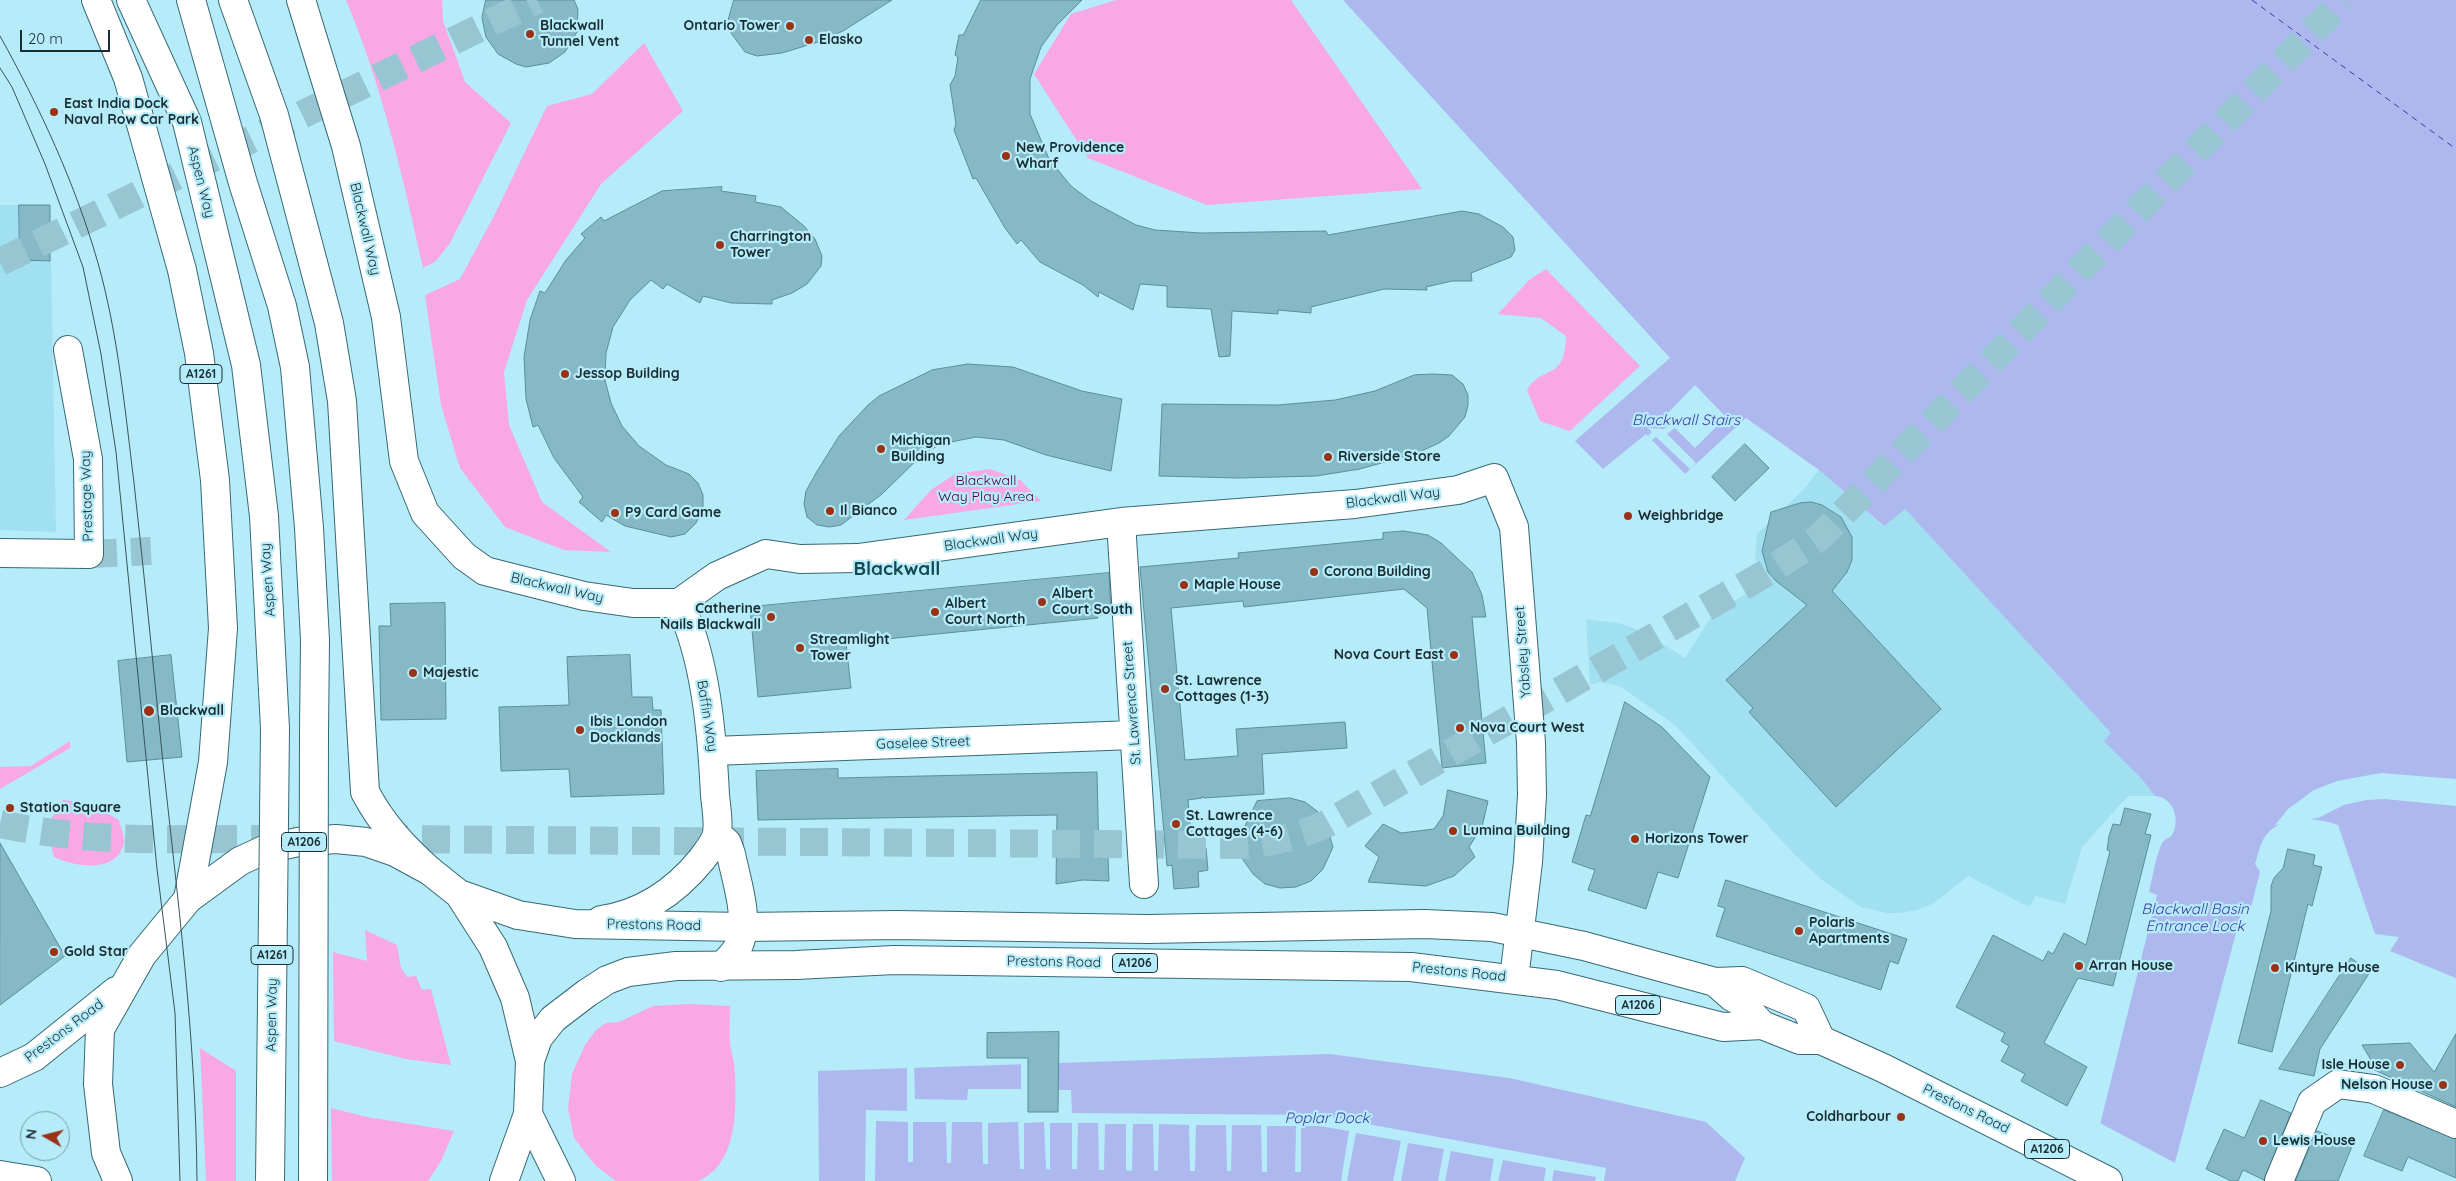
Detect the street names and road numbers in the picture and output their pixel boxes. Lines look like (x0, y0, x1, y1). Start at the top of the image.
street label: Aspen Way (184, 144, 218, 220)
street label: Blackwall Way (346, 181, 384, 277)
road number: A1261 (180, 364, 222, 384)
street label: Prestage Way (77, 450, 97, 542)
street label: Blackwall Way (1345, 484, 1441, 512)
street label: Blackwall Way (943, 525, 1039, 555)
street label: Aspen Way (257, 543, 279, 617)
street label: Blackwall Way (509, 569, 605, 607)
street label: Yabsley Street (1511, 606, 1535, 698)
street label: St. Lawrence Street (1119, 641, 1145, 765)
street label: Baffin Way (693, 679, 721, 753)
street label: Gaselee Street (876, 733, 970, 753)
road number: A1206 (282, 832, 326, 852)
street label: Prestons Road (607, 916, 701, 934)
road number: A1261 (251, 946, 293, 964)
street label: Prestons Road (1007, 953, 1101, 971)
road number: A1206 (1112, 954, 1158, 972)
street label: Prestons Road (1411, 959, 1507, 985)
street label: Aspen Way (263, 978, 281, 1052)
street label: Prestons Road (21, 996, 107, 1066)
road number: A1206 (1616, 996, 1660, 1014)
street label: Prestons Road (1920, 1081, 2012, 1137)
road number: A1206 (2024, 1140, 2070, 1158)

